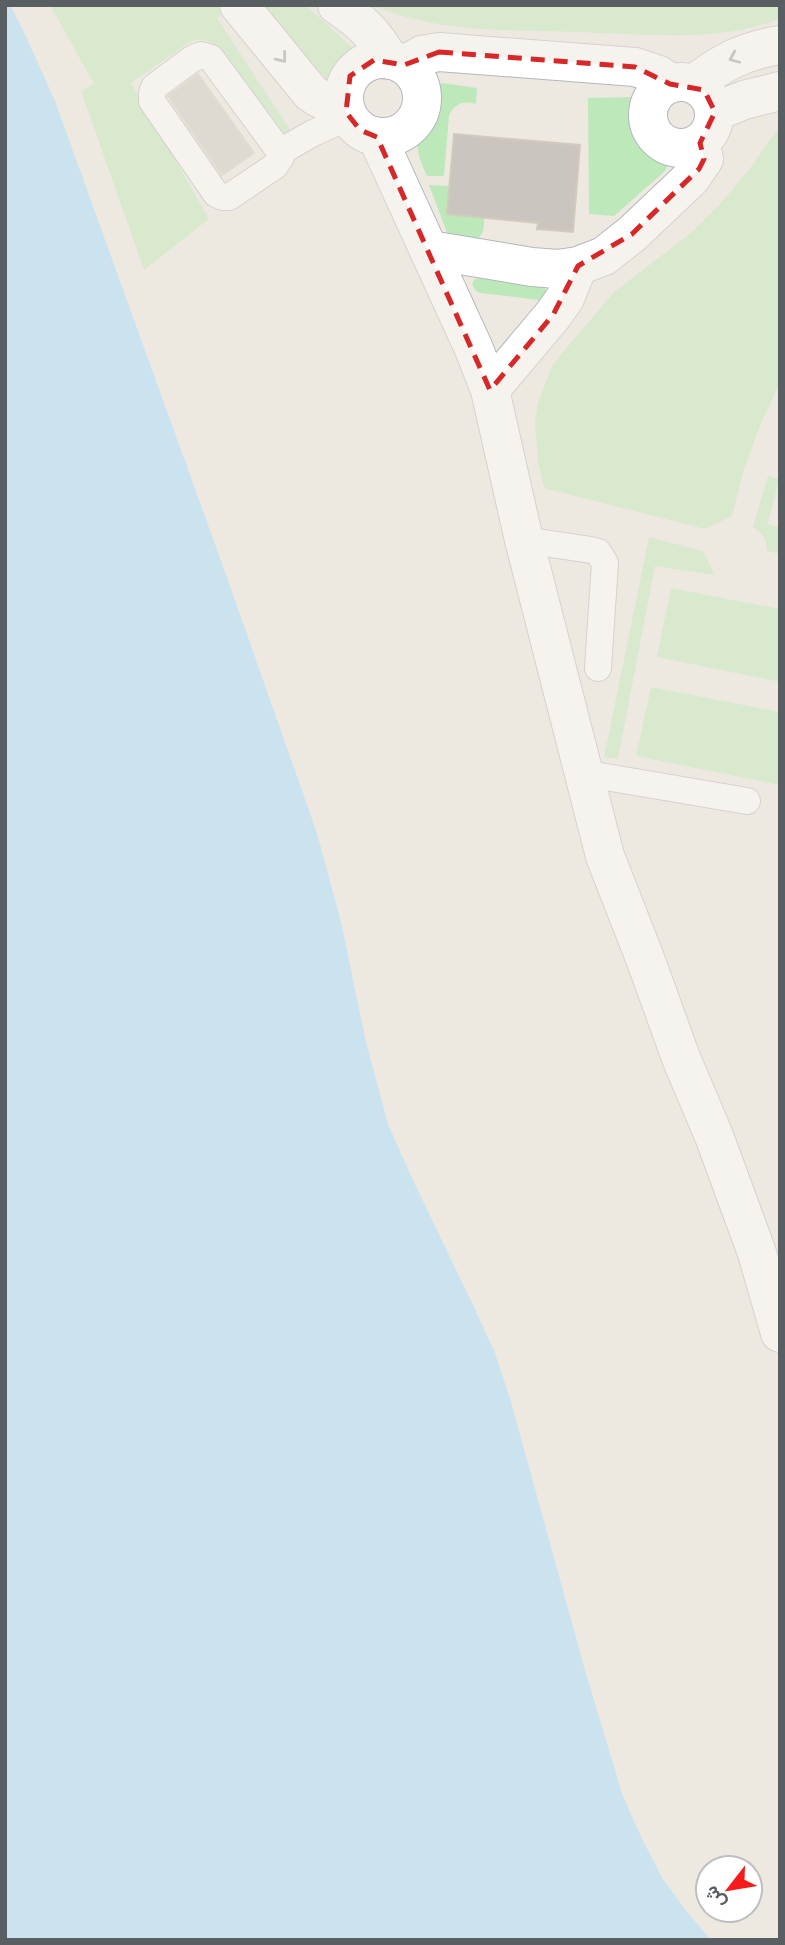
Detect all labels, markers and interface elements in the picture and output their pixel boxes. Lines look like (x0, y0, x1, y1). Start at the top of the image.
one-way arrow (729, 50, 741, 64)
one-way arrow (274, 51, 287, 63)
north arrow (694, 1854, 764, 1924)
text: ش (698, 1882, 731, 1914)

